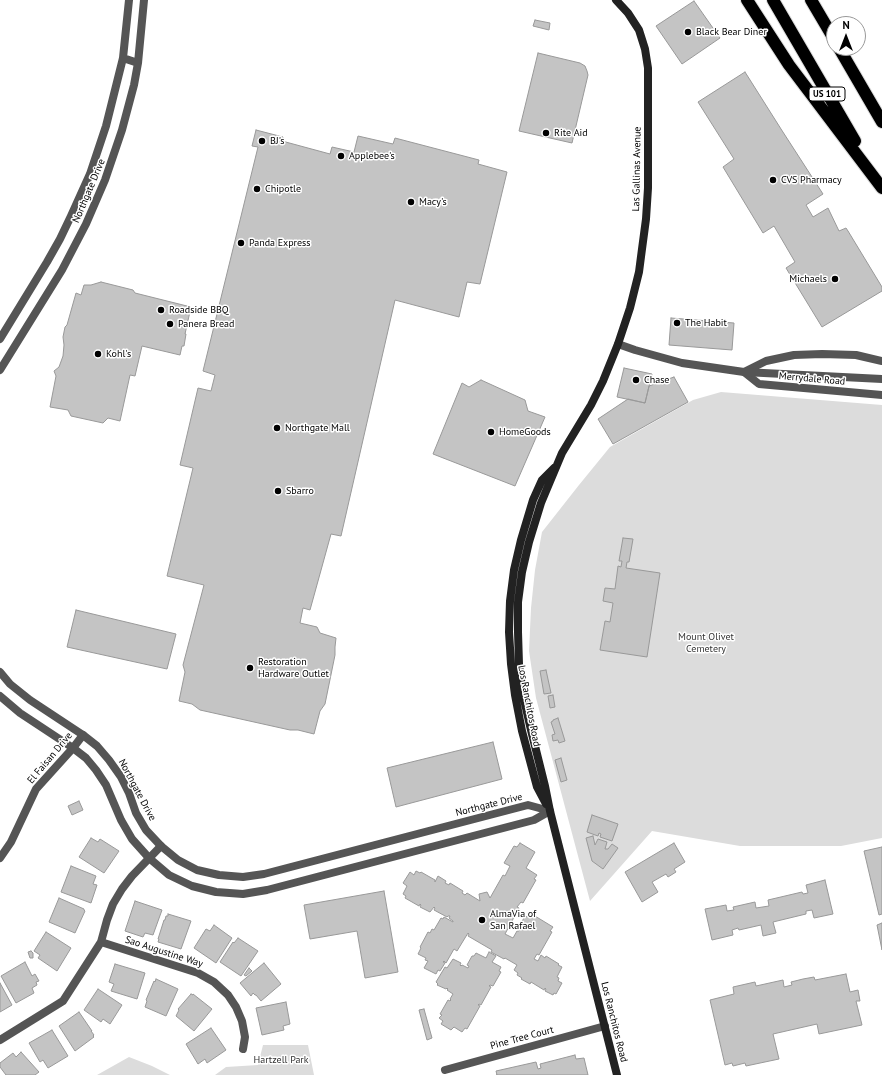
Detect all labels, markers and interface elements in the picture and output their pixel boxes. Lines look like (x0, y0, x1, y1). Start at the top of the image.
north arrow (826, 16, 866, 56)
text: N (842, 18, 850, 32)
place label: Black Bear Diner (696, 26, 767, 38)
marker: Black Bear Diner (683, 27, 693, 37)
road number: US 101 (809, 87, 845, 101)
street label: Las Gallinas Avenue (630, 126, 644, 212)
place label: Rite Aid (554, 127, 588, 139)
marker: Rite Aid (541, 128, 551, 138)
place label: BJ's (270, 135, 285, 147)
marker: BJ's (257, 136, 267, 146)
place label: Applebee's (349, 150, 395, 162)
marker: Applebee's (336, 151, 346, 161)
street label: Northgate Drive (70, 157, 108, 225)
place label: CVS Pharmacy (781, 174, 842, 186)
marker: CVS Pharmacy (768, 175, 778, 185)
place label: Chipotle (265, 183, 301, 195)
marker: Chipotle (252, 184, 262, 194)
place label: Macy's (419, 196, 447, 208)
marker: Macy's (406, 197, 416, 207)
place label: Panda Express (249, 237, 310, 249)
marker: Panda Express (236, 238, 246, 248)
place label: Michaels (789, 273, 827, 285)
marker: Michaels (830, 274, 840, 284)
place label: Roadside BBQ (169, 304, 229, 316)
marker: Roadside BBQ (156, 305, 166, 315)
place label: The Habit (685, 317, 727, 329)
place label: Panera Bread (178, 318, 234, 330)
marker: The Habit (672, 318, 682, 328)
marker: Panera Bread (165, 319, 175, 329)
place label: Kohl's (106, 348, 131, 360)
marker: Kohl's (93, 349, 103, 359)
street label: Merrydale Road (778, 370, 846, 388)
place label: Chase (644, 374, 669, 386)
marker: Chase (631, 375, 641, 385)
place label: Northgate Mall (285, 422, 350, 434)
marker: Northgate Mall (272, 423, 282, 433)
place label: HomeGoods (499, 426, 551, 438)
marker: HomeGoods (486, 427, 496, 437)
place label: Sbarro (286, 485, 314, 497)
marker: Sbarro (273, 486, 283, 496)
park label: Mount Olivet Cemetery (678, 631, 734, 654)
place label: Restoration Hardware Outlet (258, 656, 329, 680)
marker: Restoration Hardware Outlet (245, 663, 255, 673)
street label: Los Ranchitos Road (515, 664, 543, 748)
street label: El Faisan Drive (25, 730, 75, 786)
street label: Northgate Drive (116, 757, 158, 823)
street label: Northgate Drive (454, 791, 524, 819)
place label: AlmaVia of San Rafael (490, 908, 536, 932)
marker: AlmaVia of San Rafael (477, 915, 487, 925)
street label: Sao Augustine Way (123, 934, 205, 970)
street label: Los Ranchitos Road (598, 981, 630, 1063)
street label: Pine Tree Court (489, 1024, 555, 1052)
park label: Hartzell Park (253, 1054, 309, 1066)

